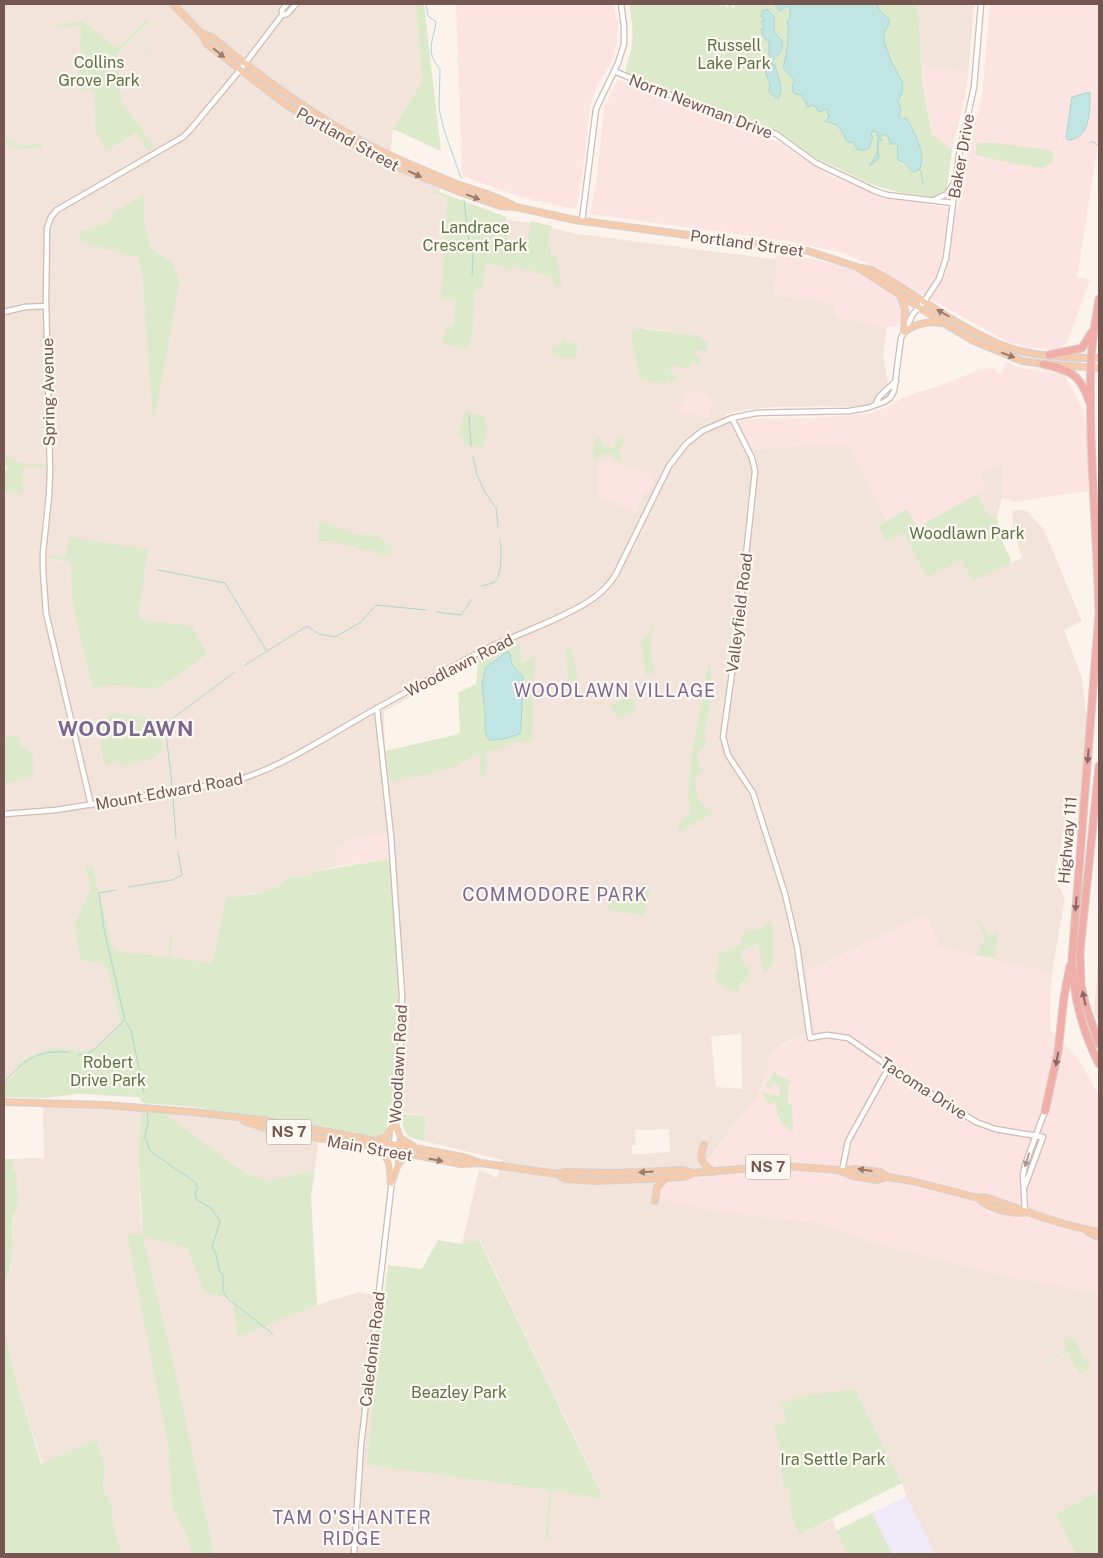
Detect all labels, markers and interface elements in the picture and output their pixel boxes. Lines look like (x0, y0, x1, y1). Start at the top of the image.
park label: Russell Lake Park (697, 36, 771, 73)
one-way arrow (212, 47, 225, 58)
park label: Collins Grove Park (58, 53, 140, 90)
street label: Norm Newman Drive (626, 70, 775, 143)
street label: Portland Street (293, 103, 402, 175)
street label: Baker Drive (945, 112, 978, 200)
one-way arrow (408, 170, 422, 178)
one-way arrow (466, 193, 481, 201)
park label: Landrace Crescent Park (422, 218, 528, 255)
street label: Portland Street (689, 226, 805, 261)
one-way arrow (936, 309, 949, 318)
street label: Spring Avenue (38, 338, 59, 446)
one-way arrow (1000, 352, 1015, 359)
park label: Woodlawn Park (909, 524, 1025, 543)
street label: Valleyfield Road (723, 552, 756, 674)
street label: Woodlawn Road (402, 630, 517, 701)
district label: WOODLAWN VILLAGE (514, 680, 716, 701)
district label: WOODLAWN (58, 716, 194, 741)
one-way arrow (1084, 749, 1092, 765)
street label: Mount Edward Road (94, 769, 244, 814)
street label: Highway 111 (1054, 795, 1081, 885)
district label: COMMODORE PARK (462, 884, 648, 905)
one-way arrow (1071, 896, 1079, 912)
one-way arrow (1080, 990, 1088, 1005)
street label: Woodlawn Road (386, 1004, 411, 1124)
one-way arrow (1053, 1051, 1061, 1067)
park label: Robert Drive Park (70, 1053, 146, 1090)
street label: Tacoma Drive (877, 1053, 971, 1124)
road number: NS 7 (266, 1120, 312, 1144)
street label: Main Street (325, 1132, 414, 1165)
one-way arrow (1023, 1153, 1031, 1168)
road number: NS 7 (746, 1154, 790, 1180)
one-way arrow (429, 1156, 445, 1164)
one-way arrow (857, 1166, 873, 1174)
one-way arrow (638, 1168, 654, 1176)
street label: Caledonia Road (356, 1290, 389, 1408)
park label: Beazley Park (411, 1383, 507, 1402)
park label: Ira Settle Park (780, 1450, 886, 1469)
district label: TAM O'SHANTER RIDGE (272, 1507, 432, 1549)

